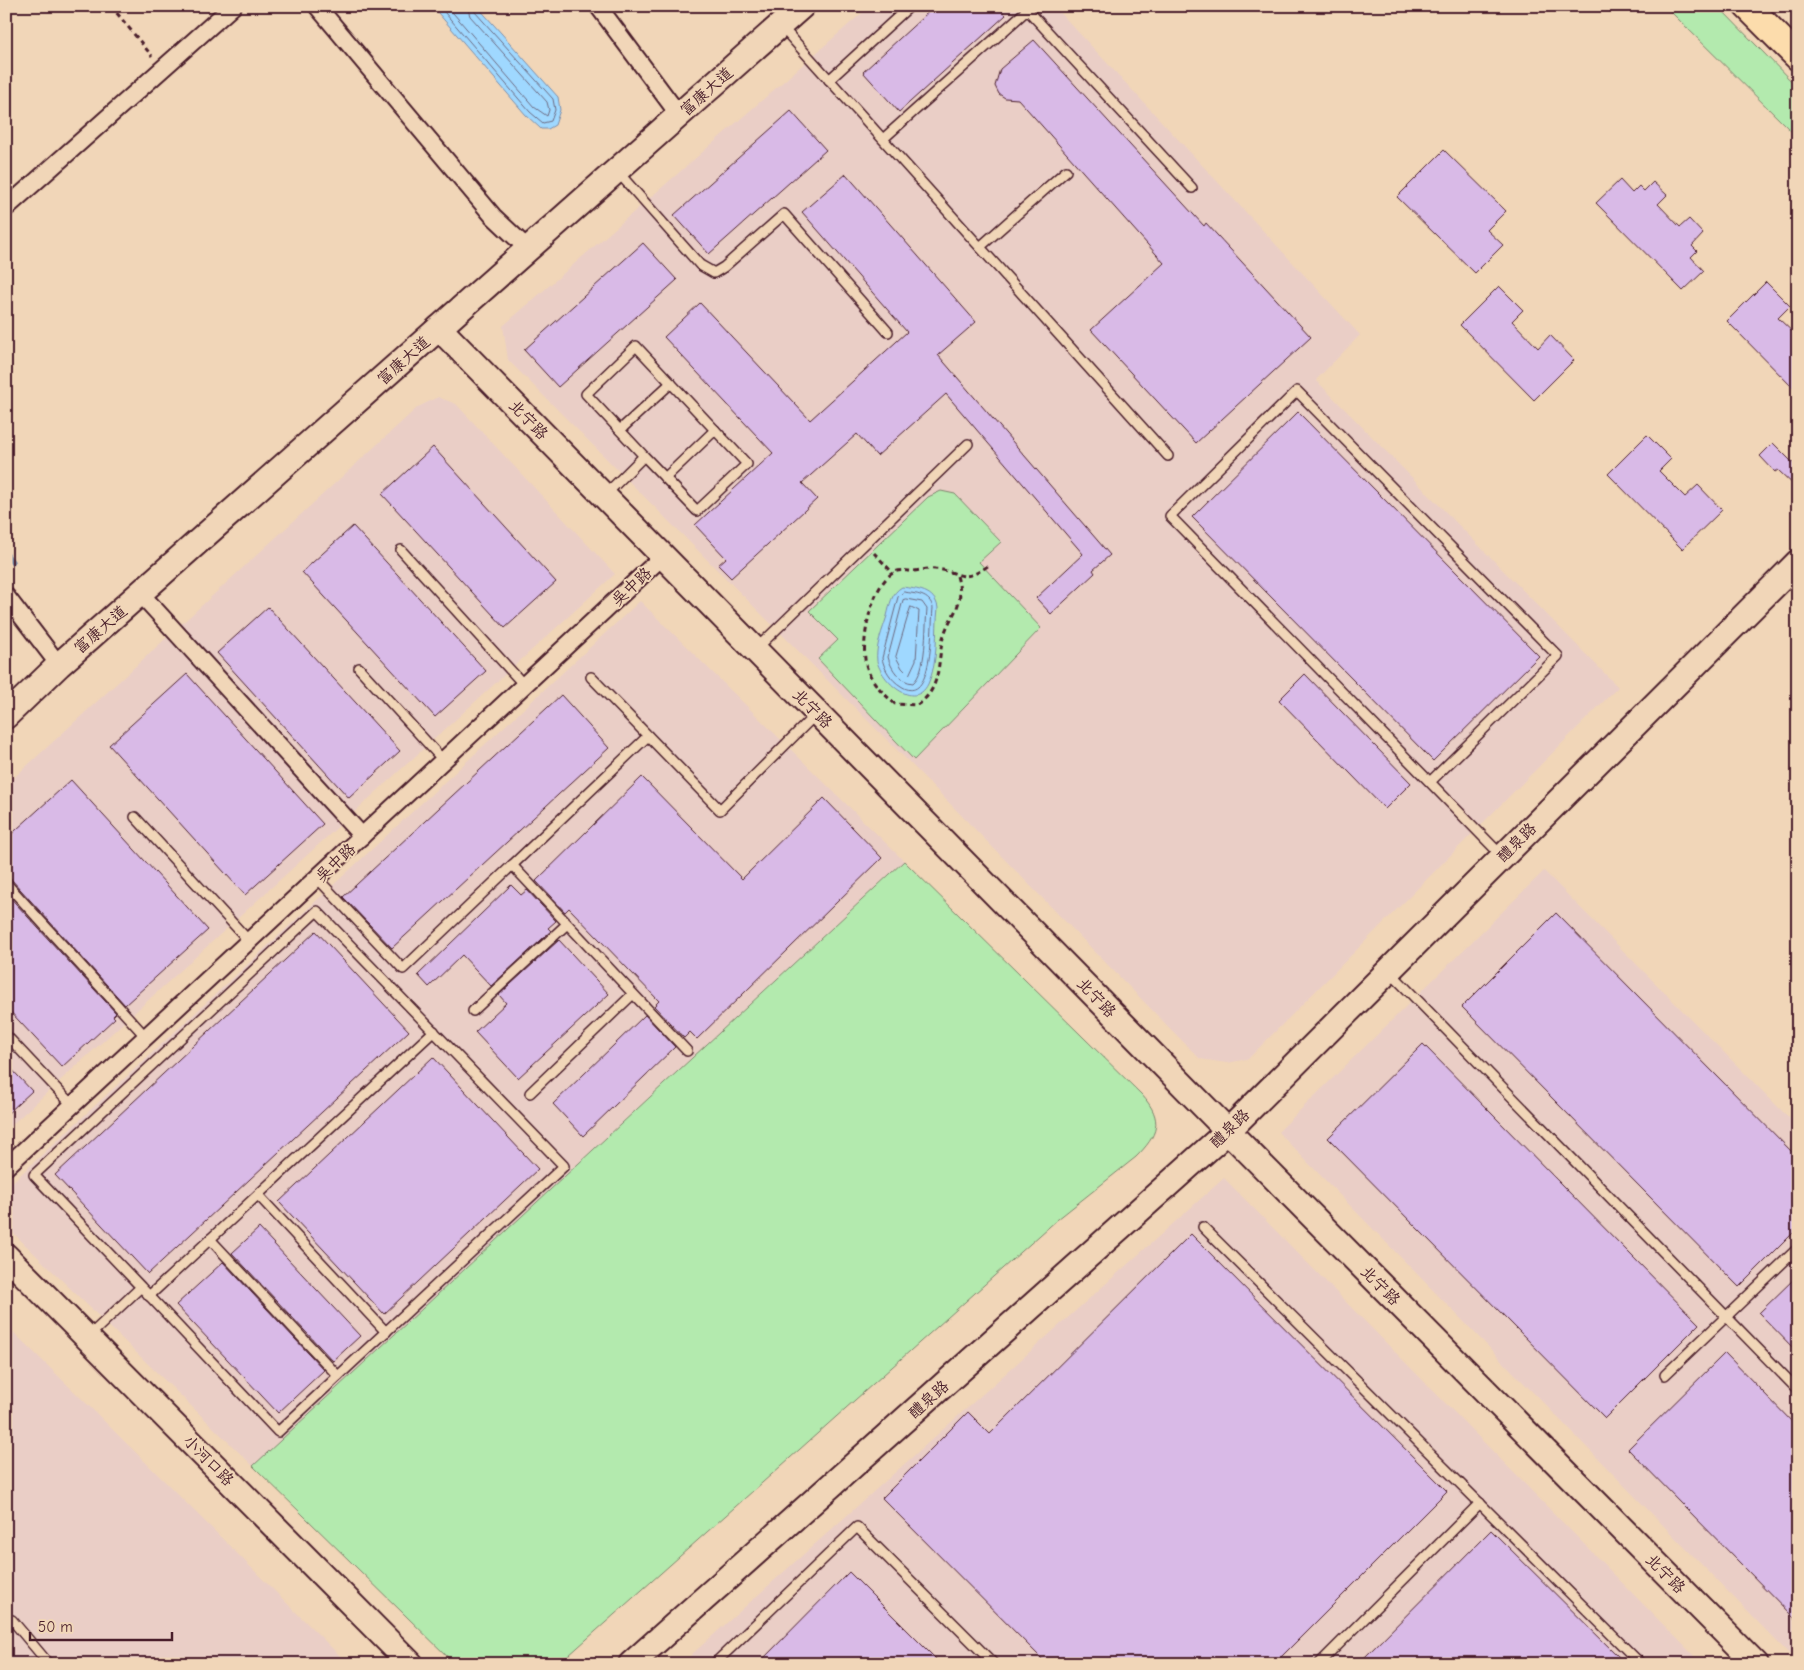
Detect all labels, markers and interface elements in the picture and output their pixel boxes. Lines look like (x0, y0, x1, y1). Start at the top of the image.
street label: 富康大道 (677, 64, 736, 120)
street label: 富康大道 (374, 333, 433, 389)
street label: 北宁路 (505, 396, 551, 443)
street label: 吴中路 (608, 564, 655, 610)
street label: 富康大道 (71, 602, 131, 658)
street label: 北宁路 (789, 685, 836, 732)
street label: 醴泉路 (1493, 819, 1540, 866)
street label: 吴中路 (312, 840, 359, 886)
street label: 北宁路 (1073, 974, 1119, 1021)
street label: 醴泉路 (1206, 1106, 1253, 1152)
street label: 北宁路 (1357, 1262, 1404, 1309)
street label: 醴泉路 (905, 1377, 953, 1422)
street label: 小河口路 (179, 1432, 237, 1490)
street label: 北宁路 (1642, 1550, 1689, 1597)
scale bar (30, 1610, 172, 1642)
text: 50 m (38, 1618, 73, 1636)

